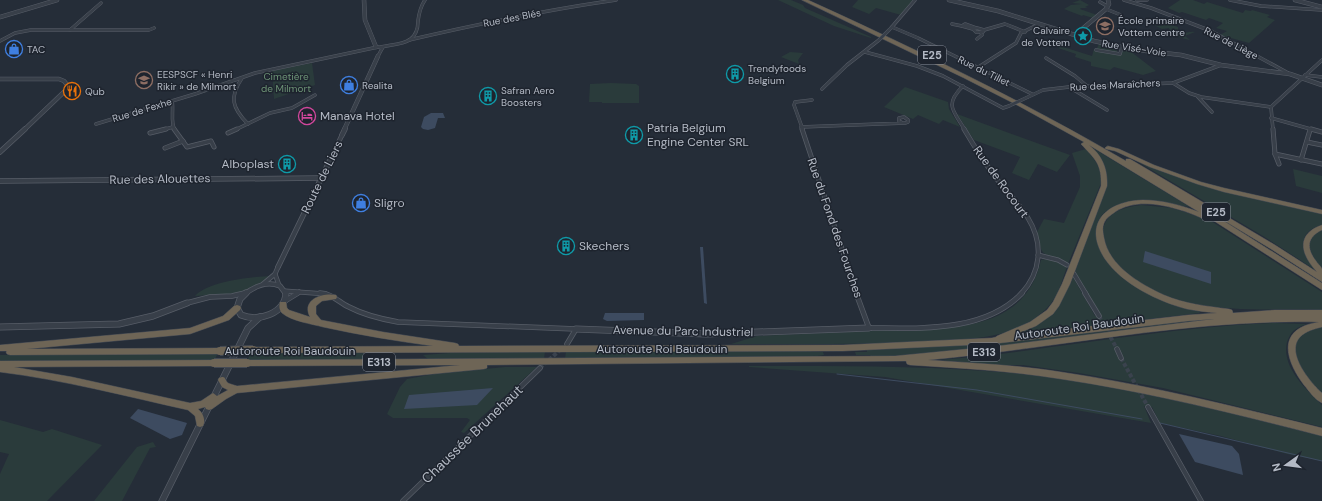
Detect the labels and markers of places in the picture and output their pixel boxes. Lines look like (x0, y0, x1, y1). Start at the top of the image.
place label: École primaire Vottem centre (1118, 14, 1185, 39)
school or university icon: École primaire Vottem centre (1095, 16, 1115, 36)
place label: Calvaire de Vottem (1021, 24, 1070, 49)
place icon: Calvaire de Vottem (1073, 26, 1093, 46)
shop icon: TAC (4, 39, 24, 59)
place label: TAC (27, 43, 45, 56)
place label: Trendyfoods Belgium (748, 62, 806, 87)
building icon: Trendyfoods Belgium (725, 64, 745, 84)
place label: EESPSCF « Henri Rikir » de Milmort (157, 68, 237, 93)
school or university icon: EESPSCF « Henri Rikir » de Milmort (134, 70, 154, 90)
shop icon: Realita (339, 75, 359, 95)
place label: Realita (362, 79, 393, 92)
restaurant icon: Qub (62, 81, 82, 101)
place label: Safran Aero Boosters (501, 84, 555, 109)
place label: Qub (85, 85, 105, 98)
building icon: Safran Aero Boosters (478, 86, 498, 106)
hotel icon: Manava Hotel (297, 106, 317, 126)
place label: Manava Hotel (320, 108, 395, 124)
place label: Patria Belgium Engine Center SRL (647, 120, 749, 150)
building icon: Patria Belgium Engine Center SRL (624, 125, 644, 145)
building icon: Alboplast (277, 154, 297, 174)
place label: Alboplast (222, 156, 274, 172)
shop icon: Sligro (351, 193, 371, 213)
place label: Sligro (374, 195, 405, 211)
building icon: Skechers (556, 236, 576, 256)
place label: Skechers (579, 238, 629, 254)

